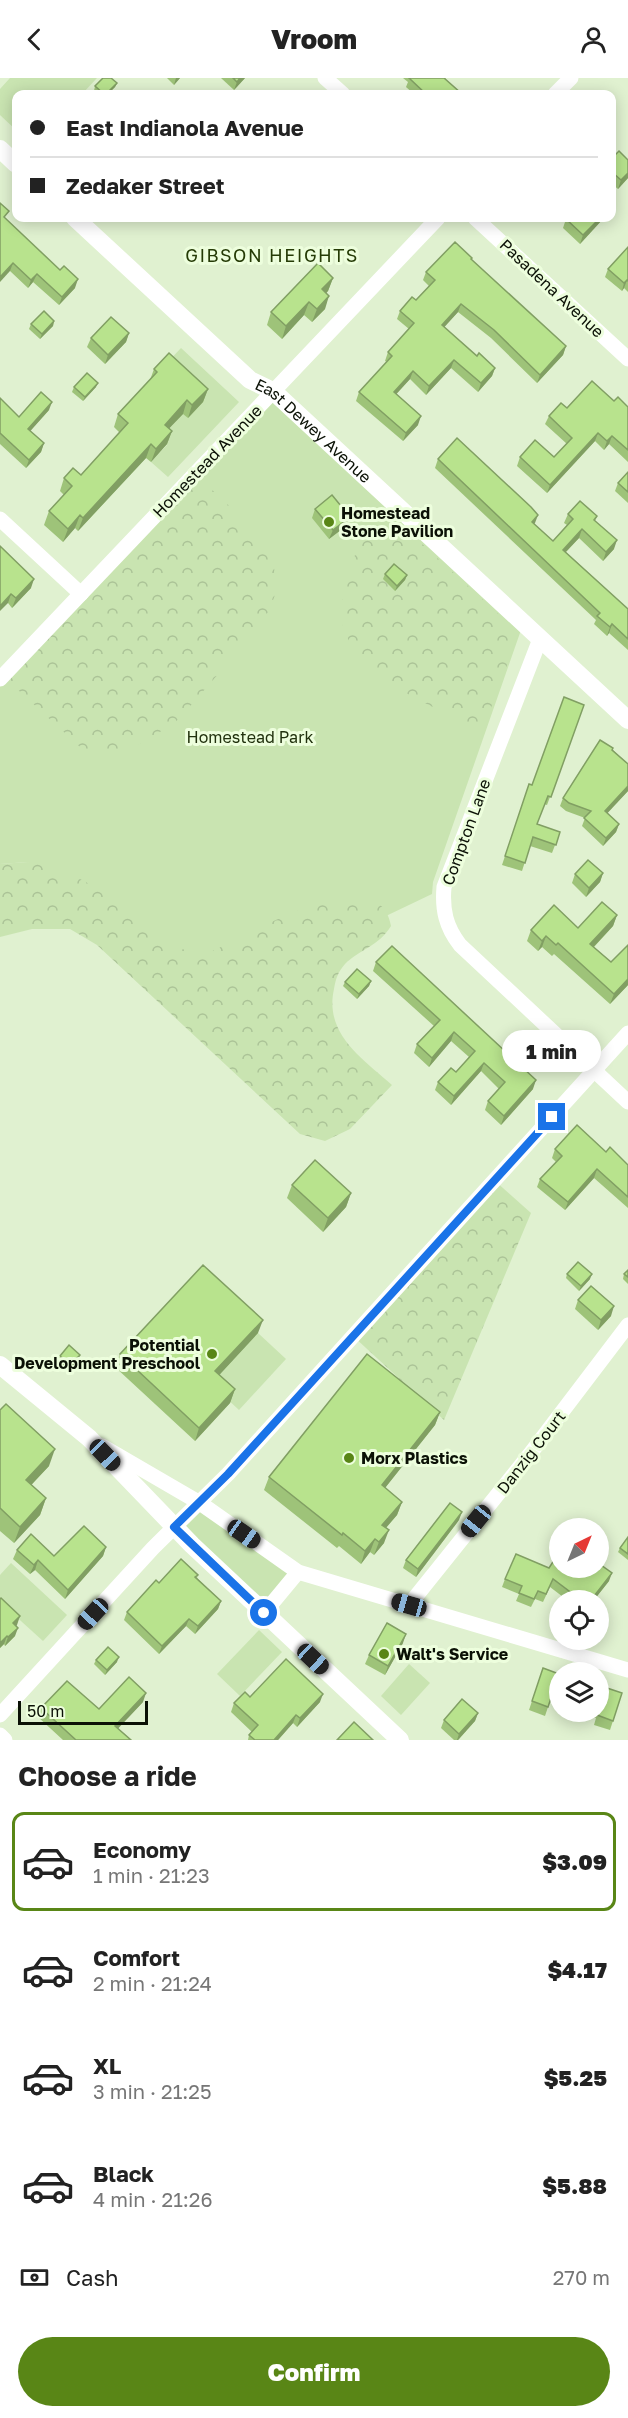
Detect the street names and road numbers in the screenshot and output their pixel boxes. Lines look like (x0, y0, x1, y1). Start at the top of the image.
street label: Pasadena Avenue (496, 235, 608, 341)
street label: East Dewey Avenue (252, 374, 376, 487)
street label: Homestead Avenue (148, 401, 266, 521)
street label: Compton Lane (437, 776, 495, 888)
street label: Danzig Court (492, 1407, 570, 1497)

